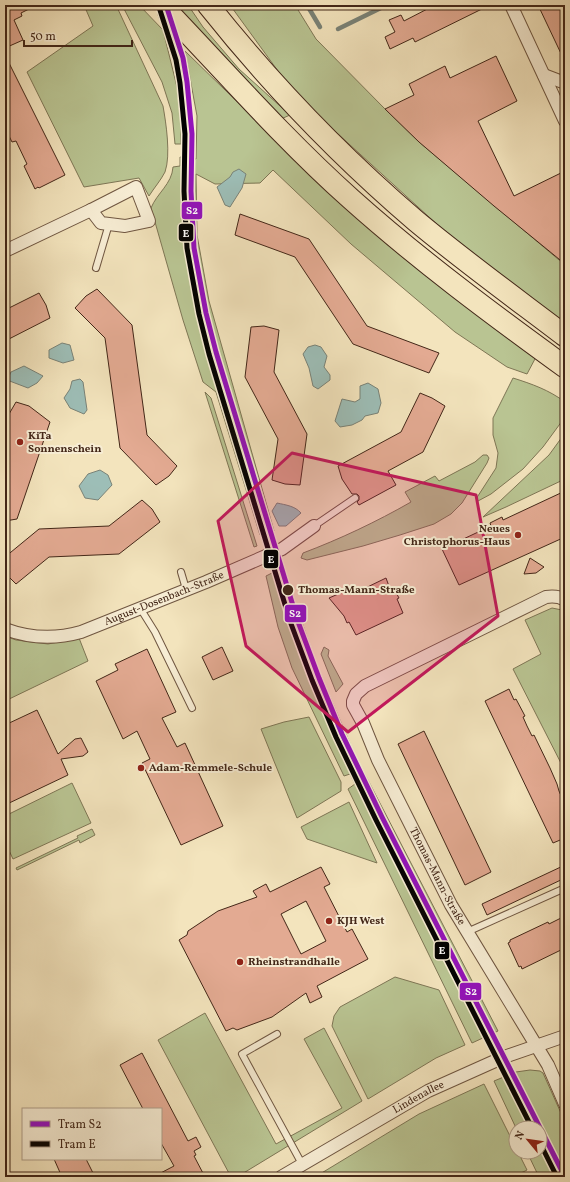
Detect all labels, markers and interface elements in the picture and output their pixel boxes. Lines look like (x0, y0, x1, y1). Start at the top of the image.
scale bar (24, 22, 132, 48)
text: 50 m (30, 29, 56, 45)
line badge: S2 (181, 201, 203, 220)
text: S2 (186, 204, 198, 219)
line badge: E (178, 223, 194, 242)
text: E (183, 227, 190, 242)
place label: KiTa Sonnenschein (28, 429, 101, 457)
marker: KiTa Sonnenschein (15, 437, 25, 447)
place label: Neues Christophorus-Haus (404, 522, 510, 550)
marker: Neues Christophorus-Haus (513, 530, 523, 540)
line badge: E (263, 549, 279, 569)
text: E (268, 553, 275, 568)
street label: August-Dosenbach-Straße (102, 568, 226, 629)
marker: Thomas-Mann-Straße (281, 583, 295, 597)
place label: Thomas-Mann-Straße (298, 583, 415, 598)
line badge: S2 (284, 604, 307, 623)
text: S2 (289, 607, 301, 622)
place label: Adam-Remmele-Schule (149, 761, 272, 776)
marker: Adam-Remmele-Schule (136, 763, 146, 773)
street label: Thomas-Mann-Straße (406, 825, 469, 928)
place label: KJH West (337, 914, 384, 929)
marker: KJH West (324, 916, 334, 926)
line badge: E (434, 941, 450, 960)
text: E (439, 944, 446, 959)
place label: Rheinstrandhalle (248, 955, 340, 970)
marker: Rheinstrandhalle (235, 957, 245, 967)
line badge: S2 (459, 982, 482, 1001)
text: S2 (465, 985, 477, 1000)
street label: Lindenallee (390, 1077, 447, 1117)
legend (22, 1108, 162, 1160)
text: Tram S2 (58, 1117, 102, 1133)
north arrow (508, 1120, 548, 1160)
text: N (512, 1129, 529, 1143)
text: Tram E (58, 1137, 96, 1153)

